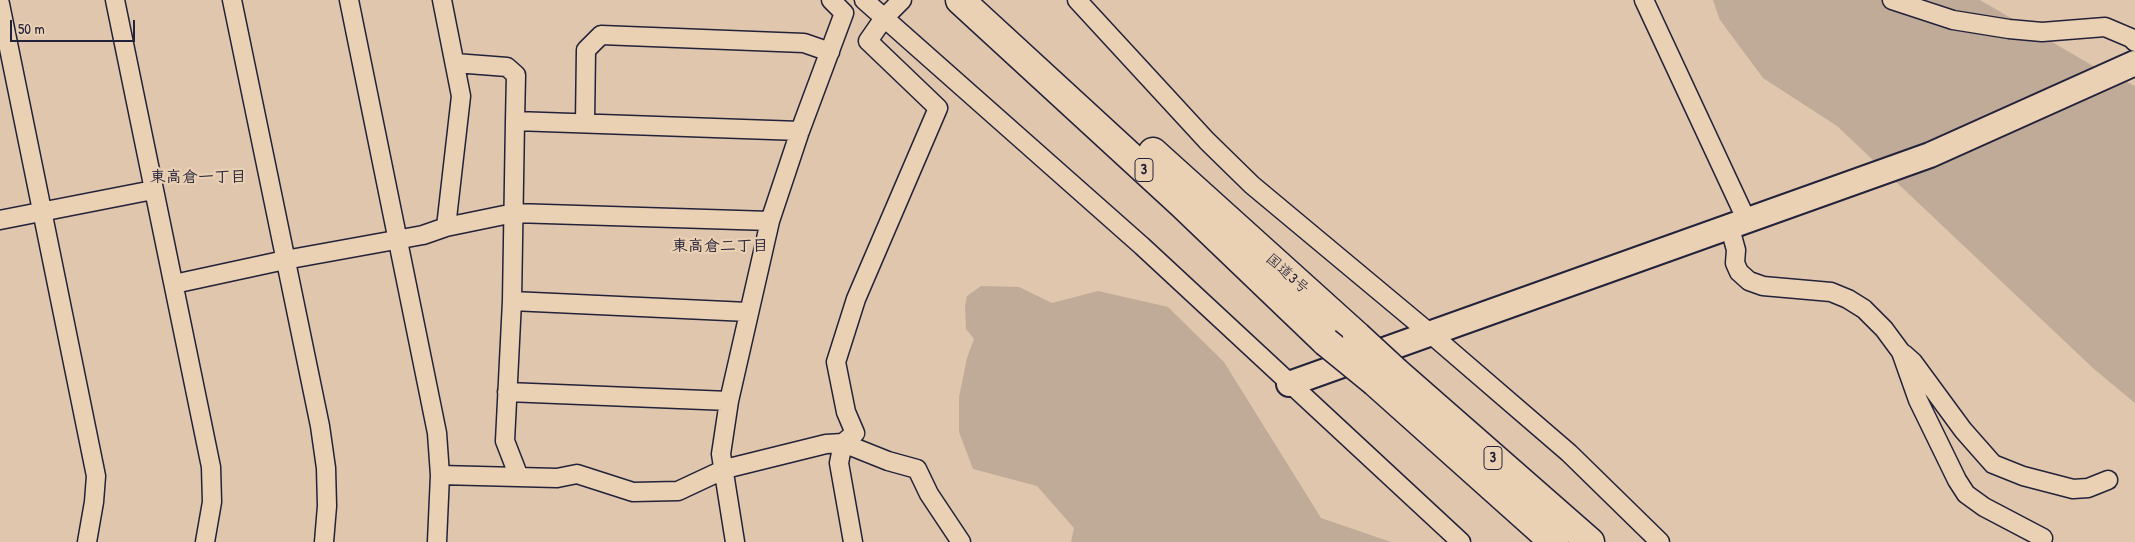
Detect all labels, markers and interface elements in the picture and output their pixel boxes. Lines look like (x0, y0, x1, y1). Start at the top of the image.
scale bar (12, 10, 138, 42)
text: 50 m (18, 18, 45, 39)
road number: 3 (1135, 158, 1153, 182)
district label: 東高倉一丁目 (150, 168, 246, 188)
district label: 東高倉二丁目 (672, 237, 768, 257)
street label: 国道3号 (1262, 250, 1312, 298)
road number: 3 (1484, 446, 1502, 469)

